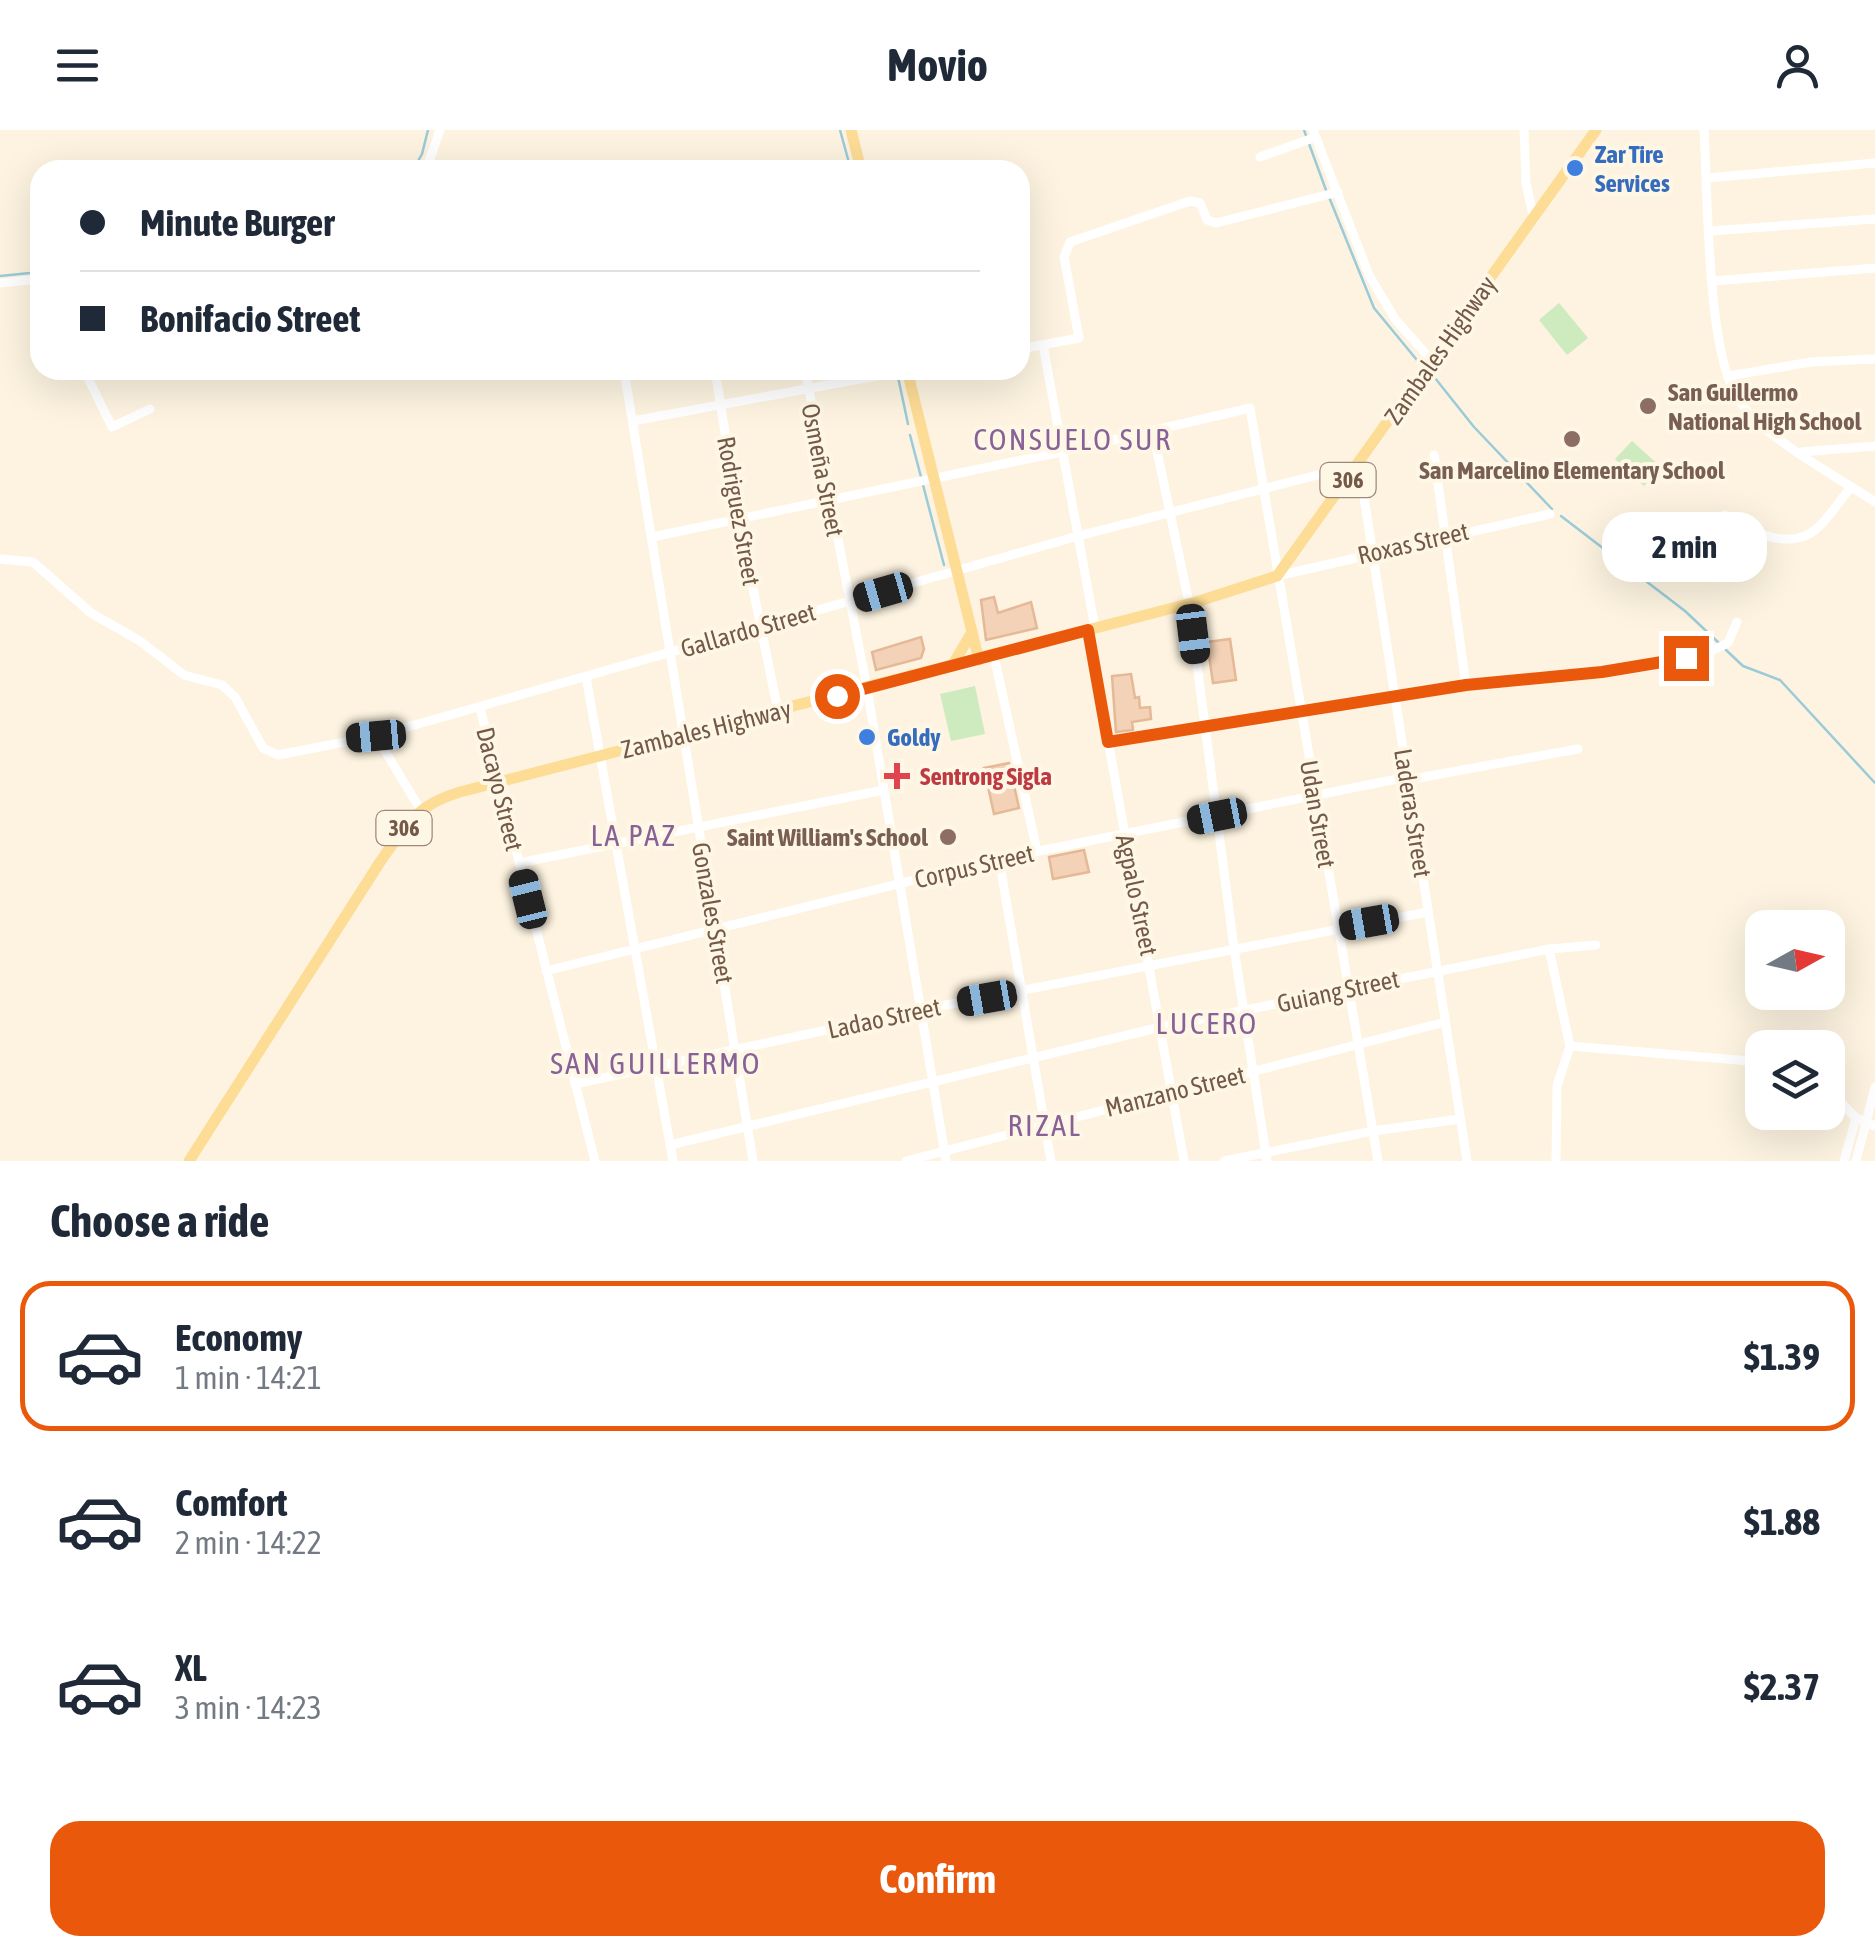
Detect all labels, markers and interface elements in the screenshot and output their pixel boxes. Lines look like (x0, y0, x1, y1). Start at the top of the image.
icon: menu (50, 38, 105, 93)
icon: person (1770, 38, 1825, 93)
text: Movio (887, 39, 988, 91)
place label: Zar Tire Services (1595, 140, 1670, 197)
marker: Zar Tire Services (1564, 157, 1586, 179)
text: Minute Burger (140, 201, 335, 244)
street label: Zambales Highway (1379, 271, 1501, 429)
text: Bonifacio Street (140, 297, 360, 340)
place label: San Guillermo National High School (1668, 378, 1862, 435)
marker: San Guillermo National High School (1637, 395, 1659, 417)
street label: Osmeña Street (796, 401, 850, 539)
district label: CONSUELO SUR (973, 422, 1173, 456)
marker: San Marcelino Elementary School (1561, 428, 1583, 450)
street label: Rodriguez Street (712, 434, 766, 588)
place label: San Marcelino Elementary School (1419, 456, 1725, 484)
road number: 306 (1320, 463, 1376, 497)
callout: 2 min (1604, 513, 1768, 583)
street label: Roxas Street (1355, 517, 1471, 569)
text: 2 min (1652, 528, 1717, 565)
car (850, 569, 916, 615)
street label: Gallardo Street (677, 597, 819, 663)
car (1174, 602, 1212, 666)
route end (1664, 636, 1709, 681)
route start (815, 674, 860, 719)
street label: Zambales Highway (618, 694, 794, 764)
car (345, 718, 407, 754)
place label: Goldy (887, 723, 941, 751)
street label: Dacayo Street (471, 724, 529, 854)
marker: Goldy (856, 726, 878, 748)
street label: Laderas Street (1389, 747, 1437, 879)
street label: Udan Street (1295, 758, 1341, 870)
place label: Sentrong Sigla (920, 762, 1052, 790)
marker: Sentrong Sigla (884, 763, 910, 789)
car (1185, 796, 1249, 836)
road number: 306 (376, 811, 432, 845)
district label: LA PAZ (590, 818, 678, 852)
place label: Saint William's School (727, 823, 928, 851)
marker: Saint William's School (937, 826, 959, 848)
street label: Agpalo Street (1111, 832, 1163, 958)
street label: Corpus Street (912, 839, 1036, 893)
street label: Gonzales Street (687, 840, 739, 986)
car (506, 866, 550, 932)
car (1337, 902, 1401, 942)
north arrow (1745, 910, 1845, 1010)
map controls (1745, 910, 1845, 1130)
street label: Guiang Street (1275, 964, 1401, 1018)
car (955, 978, 1019, 1018)
street label: Ladao Street (825, 992, 943, 1044)
district label: LUCERO (1156, 1006, 1258, 1040)
button: layers (1745, 1030, 1845, 1130)
district label: SAN GUILLERMO (550, 1046, 762, 1080)
street label: Manzano Street (1102, 1060, 1248, 1122)
district label: RIZAL (1008, 1108, 1082, 1142)
text: Choose a ride (50, 1195, 269, 1247)
icon: car (55, 1311, 145, 1401)
text: Economy (175, 1316, 302, 1359)
text: $1.39 (1744, 1335, 1820, 1378)
text: 1 min · 14:21 (175, 1359, 322, 1396)
icon: car (55, 1476, 145, 1566)
text: Comfort (175, 1481, 287, 1524)
text: $1.88 (1744, 1500, 1820, 1543)
text: 2 min · 14:22 (175, 1524, 322, 1561)
icon: car (55, 1641, 145, 1731)
text: XL (175, 1646, 207, 1689)
text: $2.37 (1744, 1665, 1820, 1708)
text: 3 min · 14:23 (175, 1689, 322, 1726)
button: Confirm (50, 1821, 1825, 1936)

